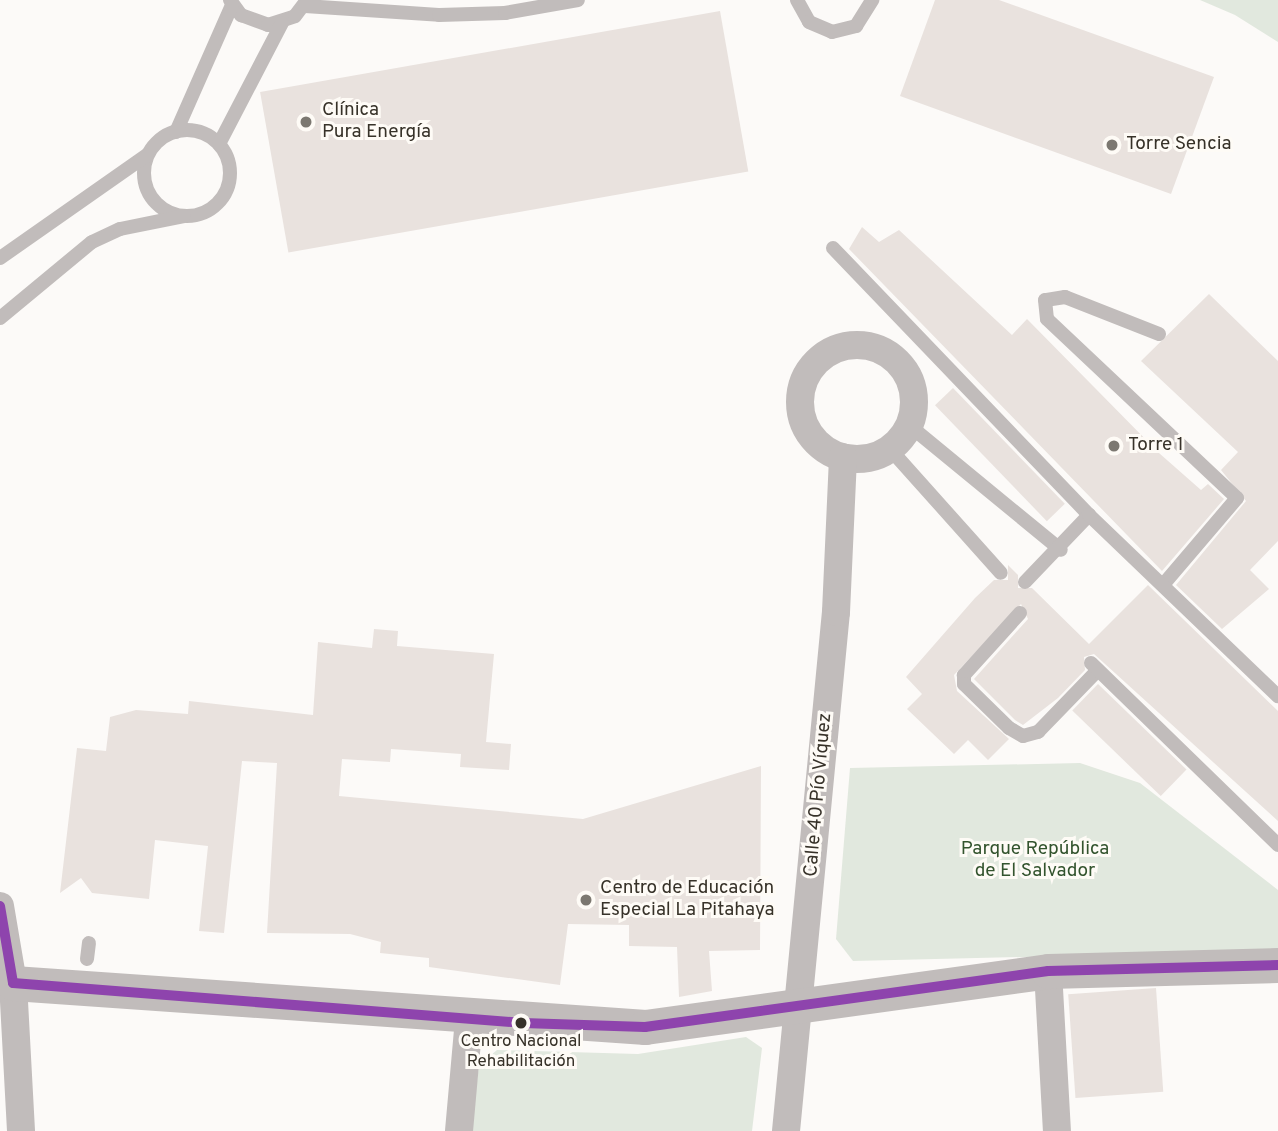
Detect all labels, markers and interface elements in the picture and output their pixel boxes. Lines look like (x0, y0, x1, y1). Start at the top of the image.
place label: Clínica Pura Energía (322, 100, 431, 144)
marker: Clínica Pura Energía (296, 112, 316, 132)
place label: Torre Sencia (1126, 134, 1232, 156)
marker: Torre Sencia (1104, 137, 1120, 153)
place label: Torre 1 (1128, 435, 1184, 457)
marker: Torre 1 (1106, 438, 1122, 454)
street label: Calle 40 Pío Víquez (800, 712, 838, 878)
park label: Parque República de El Salvador (961, 839, 1109, 883)
place label: Centro de Educación Especial La Pitahaya (600, 878, 775, 922)
marker: Centro de Educación Especial La Pitahaya (578, 892, 594, 908)
marker: Centro Nacional Rehabilitación (514, 1016, 528, 1030)
place label: Centro Nacional Rehabilitación (460, 1033, 582, 1073)

